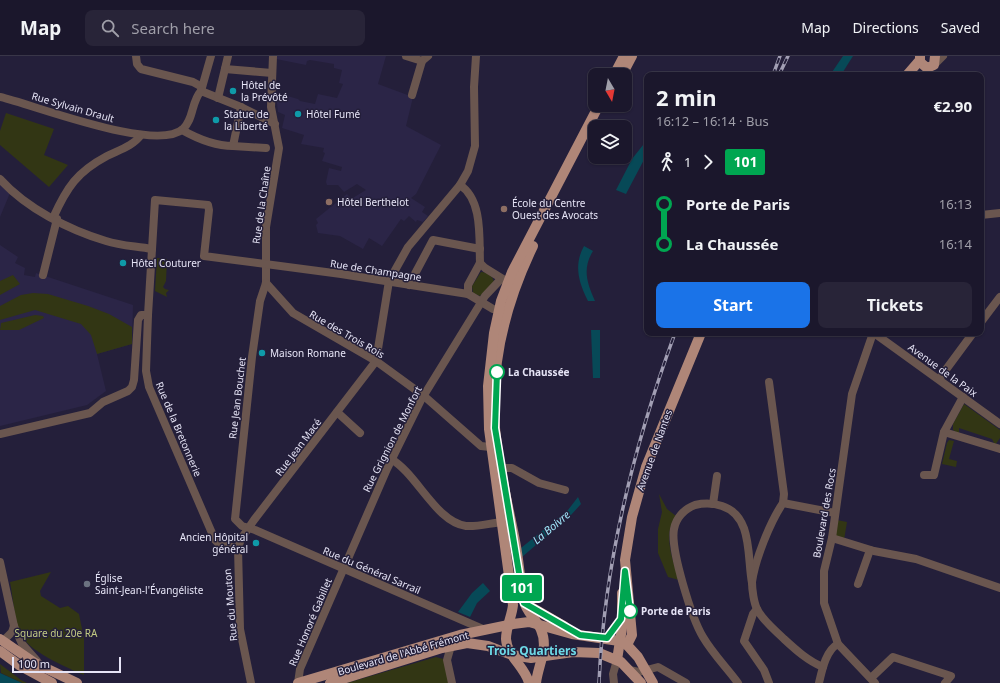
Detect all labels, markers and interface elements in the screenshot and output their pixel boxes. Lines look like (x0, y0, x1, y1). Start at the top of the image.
search box (85, 10, 365, 46)
text: Map (20, 15, 61, 41)
icon: search (99, 17, 121, 39)
text: Search here (131, 18, 215, 38)
text: Map (801, 18, 830, 37)
text: Directions (852, 18, 919, 37)
text: Saved (941, 18, 980, 37)
north arrow (588, 68, 632, 112)
map controls (588, 68, 632, 164)
place label: Hôtel de la Prévôté (241, 78, 288, 104)
text: 2 min (656, 82, 717, 112)
marker: Hôtel de la Prévôté (228, 86, 238, 96)
street label: Rue Sylvain Drault (30, 89, 116, 126)
text: €2.90 (933, 96, 972, 116)
place label: Statue de la Liberté (224, 107, 269, 133)
place label: Hôtel Fumé (306, 107, 361, 121)
marker: Hôtel Fumé (293, 109, 303, 119)
text: 16:12 – 16:14 · Bus (656, 112, 769, 130)
marker: Statue de la Liberté (211, 115, 221, 125)
button: layers (588, 120, 632, 164)
icon: walk (656, 151, 678, 173)
icon: forward (697, 151, 719, 173)
text: 101 (733, 152, 757, 171)
text: 1 (684, 153, 691, 171)
street label: Rue de la Chaîne (249, 165, 273, 245)
text: Porte de Paris (686, 194, 790, 214)
place label: Hôtel Berthelot (337, 195, 409, 209)
text: 16:13 (939, 195, 972, 213)
place label: École du Centre Ouest des Avocats (512, 196, 598, 222)
marker: Hôtel Berthelot (324, 197, 334, 207)
marker: École du Centre Ouest des Avocats (499, 204, 509, 214)
text: La Chaussée (686, 234, 778, 254)
text: 16:14 (939, 235, 972, 253)
place label: Hôtel Couturer (131, 256, 201, 270)
street label: Rue de Champagne (329, 256, 423, 284)
marker: Hôtel Couturer (118, 258, 128, 268)
button: Start (656, 282, 810, 328)
button: Tickets (818, 282, 972, 328)
street label: Rue des Trois Rois (307, 307, 387, 361)
street label: Avenue de la Paix (906, 340, 981, 400)
place label: Maison Romane (270, 346, 346, 360)
marker: Maison Romane (257, 348, 267, 358)
street label: Rue Jean Bouchet (225, 356, 249, 440)
marker: La Chaussée (489, 364, 505, 380)
place label: La Chaussée (508, 365, 570, 379)
street label: Rue de la Bretonnerie (153, 379, 205, 479)
street label: Rue Grignion de Monfort (359, 383, 425, 494)
street label: Avenue de Nantes (633, 407, 675, 493)
street label: Rue Jean Macé (272, 415, 324, 479)
street label: Boulevard des Rocs (809, 467, 839, 559)
water label: La Boivre (529, 507, 573, 547)
place label: Ancien Hôpital général (180, 530, 248, 556)
marker: Ancien Hôpital général (251, 538, 261, 548)
street label: Rue du Général Sarrail (321, 543, 423, 597)
street label: Rue du Mouton (220, 568, 240, 642)
place label: Église Saint-Jean-l'Évangéliste (95, 571, 204, 597)
street label: Rue Honoré Gabillet (285, 575, 335, 668)
line badge: 101 (499, 575, 545, 601)
text: 101 (510, 578, 534, 597)
marker: Église Saint-Jean-l'Évangéliste (82, 579, 92, 589)
marker: Porte de Paris (622, 603, 638, 619)
place label: Porte de Paris (641, 604, 710, 618)
park label: Square du 20e RA (15, 626, 98, 640)
street label: Boulevard de l'Abbé Frémont (336, 627, 470, 678)
district label: Trois Quartiers (488, 642, 576, 659)
scale bar (12, 655, 121, 674)
text: 100 m (18, 656, 50, 671)

